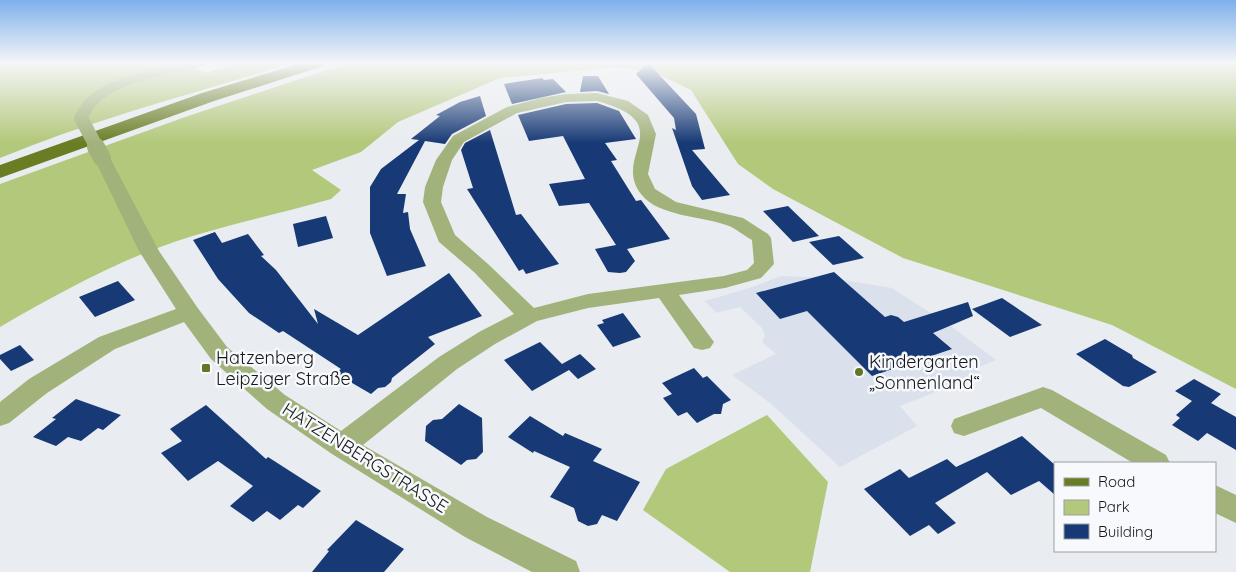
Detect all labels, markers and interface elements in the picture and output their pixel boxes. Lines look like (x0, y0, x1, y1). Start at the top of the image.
place label: Hatzenberg Leipziger Straße (216, 346, 351, 390)
place label: Kindergarten „Sonnenland“ (869, 350, 980, 394)
marker: Hatzenberg Leipziger Straße (200, 362, 212, 374)
marker: Kindergarten „Sonnenland“ (853, 366, 865, 378)
street label: HATZENBERGSTRASSE (278, 397, 452, 518)
legend (1054, 462, 1216, 552)
text: Road (1098, 472, 1135, 491)
text: Park (1098, 497, 1130, 516)
text: Building (1098, 522, 1153, 541)

